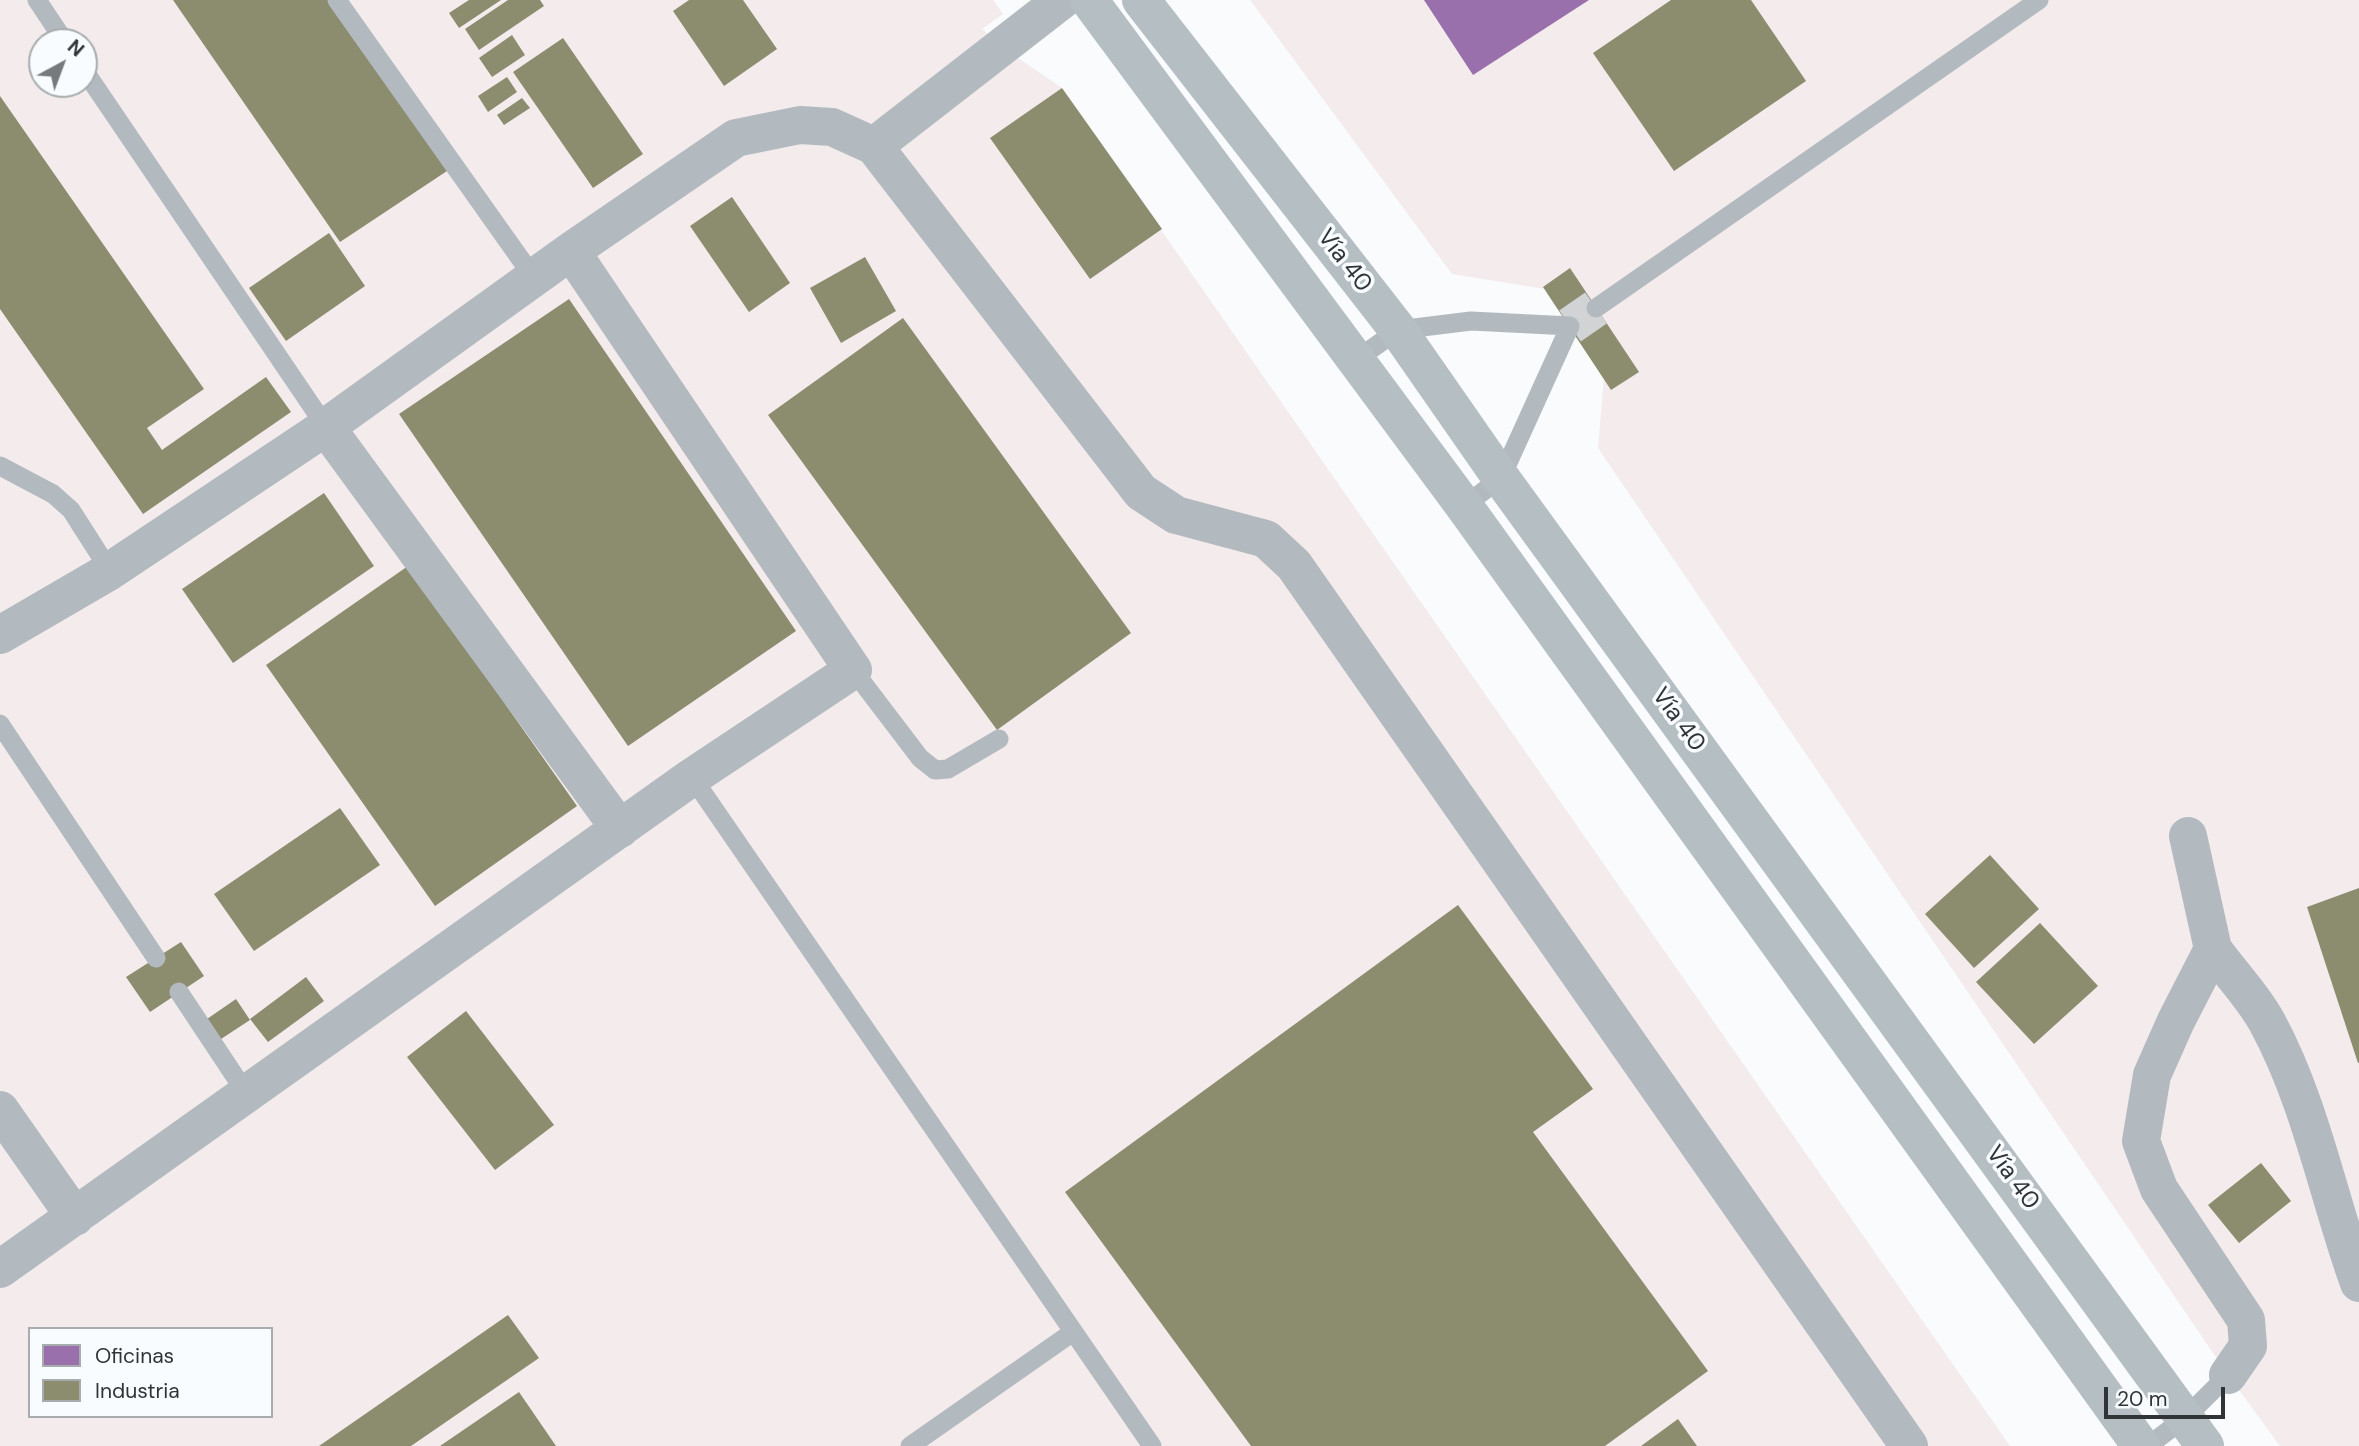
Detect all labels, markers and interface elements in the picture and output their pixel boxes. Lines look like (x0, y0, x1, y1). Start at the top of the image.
north arrow (28, 28, 98, 98)
text: N (62, 34, 89, 62)
street label: Vía 40 (1311, 224, 1377, 298)
street label: Vía 40 (1645, 682, 1711, 758)
street label: Vía 40 (1979, 1140, 2045, 1216)
legend (28, 1327, 273, 1418)
text: Oficinas (95, 1342, 174, 1370)
scale bar (2107, 1372, 2228, 1416)
text: Industria (95, 1377, 180, 1405)
text: 20 m (2117, 1385, 2168, 1413)

